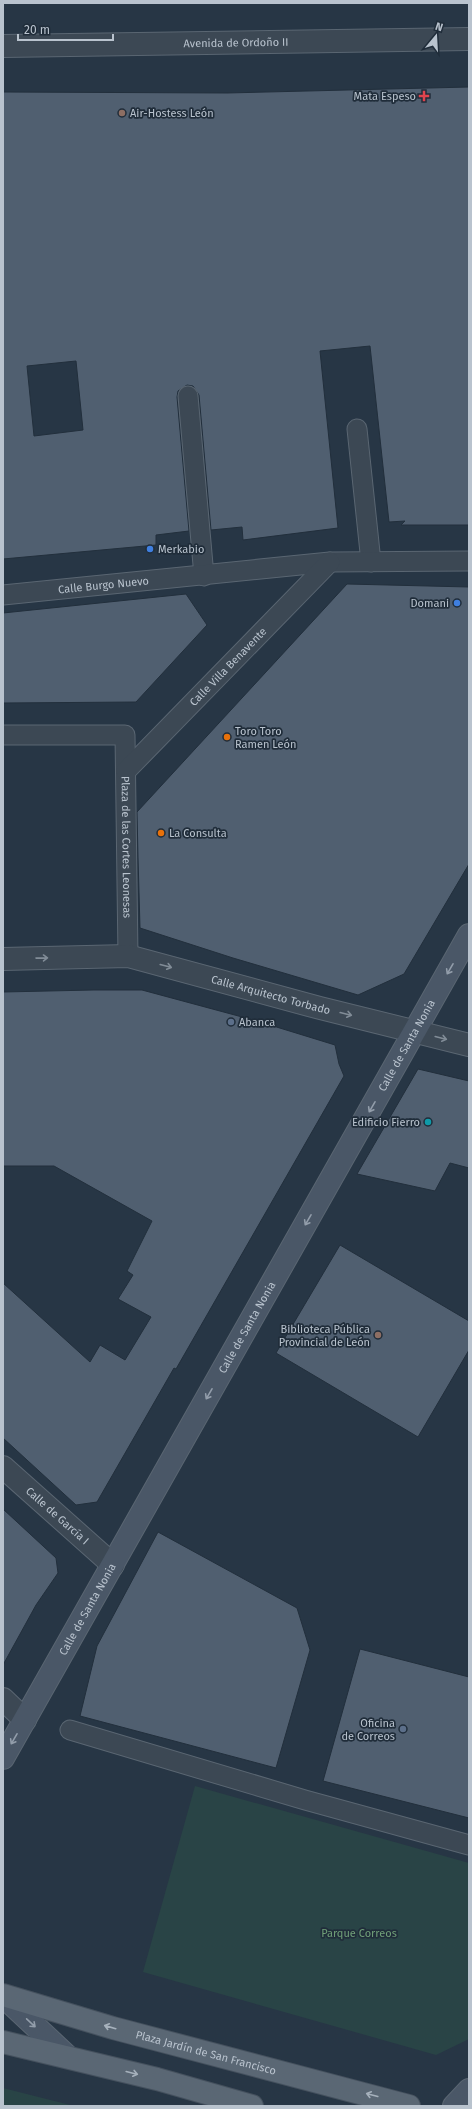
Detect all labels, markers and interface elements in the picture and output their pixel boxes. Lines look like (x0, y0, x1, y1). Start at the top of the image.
scale bar (18, 16, 113, 42)
north arrow (416, 16, 456, 56)
text: N (433, 20, 444, 34)
text: 20 m (24, 23, 50, 37)
street label: Avenida de Ordoño II (183, 35, 289, 50)
place label: Mata Espeso (354, 90, 416, 103)
marker: Mata Espeso (419, 91, 429, 101)
place label: Air-Hostess León (130, 107, 214, 120)
marker: Air-Hostess León (117, 108, 127, 118)
place label: Merkabio (158, 543, 204, 556)
marker: Merkabio (145, 544, 155, 554)
street label: Calle Burgo Nuevo (58, 574, 149, 596)
place label: Domani (411, 597, 449, 610)
marker: Domani (452, 598, 462, 608)
street label: Calle Villa Benavente (187, 625, 269, 708)
place label: Toro Toro Ramen León (235, 725, 296, 751)
marker: Toro Toro Ramen León (222, 732, 232, 742)
street label: Plaza de las Cortes Leonesas (119, 776, 134, 918)
place label: La Consulta (169, 827, 227, 840)
marker: La Consulta (156, 828, 166, 838)
one-way arrow (35, 954, 48, 962)
one-way arrow (159, 963, 172, 970)
one-way arrow (445, 963, 453, 975)
street label: Calle Arquitecto Torbado (210, 972, 332, 1017)
street label: Calle de Santa Nonia (375, 997, 438, 1094)
one-way arrow (339, 1011, 352, 1019)
place label: Abanca (239, 1016, 275, 1029)
marker: Abanca (226, 1017, 236, 1027)
one-way arrow (435, 1035, 448, 1043)
one-way arrow (368, 1101, 376, 1113)
place label: Edificio Fierro (352, 1116, 420, 1129)
marker: Edificio Fierro (423, 1117, 433, 1127)
one-way arrow (304, 1214, 312, 1226)
street label: Calle de Santa Nonia (216, 1279, 278, 1375)
place label: Biblioteca Pública Provincial de León (279, 1323, 370, 1349)
marker: Biblioteca Pública Provincial de León (373, 1330, 383, 1340)
one-way arrow (205, 1388, 213, 1400)
street label: Calle de García I (23, 1484, 92, 1547)
street label: Calle de Santa Nonia (56, 1561, 118, 1657)
place label: Oficina de Correos (341, 1717, 395, 1743)
marker: Oficina de Correos (398, 1724, 408, 1734)
one-way arrow (10, 1733, 18, 1745)
park label: Parque Correos (321, 1927, 397, 1940)
one-way arrow (26, 2018, 36, 2028)
one-way arrow (104, 2023, 117, 2030)
street label: Plaza Jardín de San Francisco (134, 2028, 278, 2077)
one-way arrow (125, 2069, 138, 2077)
one-way arrow (365, 2091, 378, 2099)

